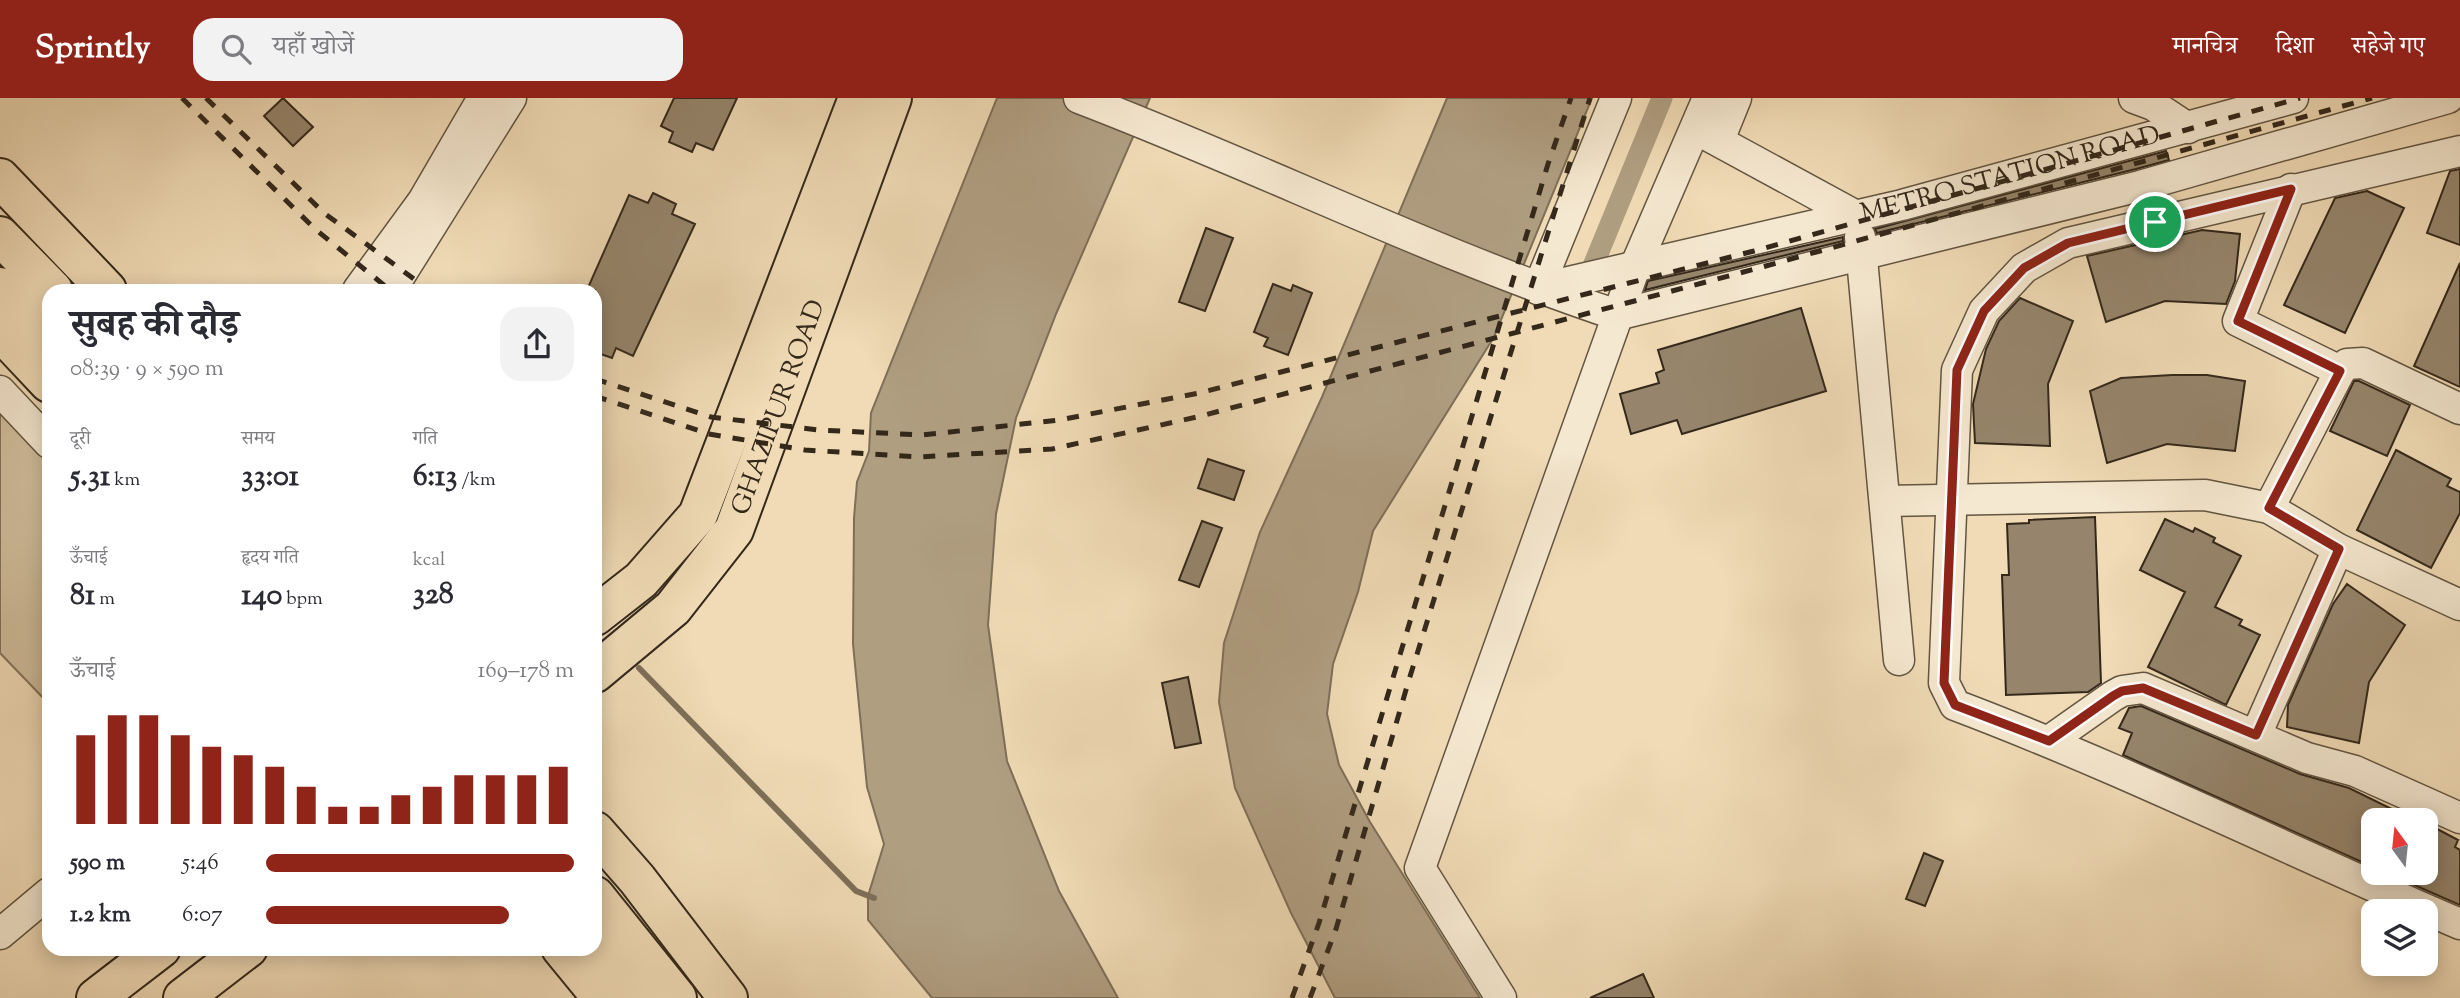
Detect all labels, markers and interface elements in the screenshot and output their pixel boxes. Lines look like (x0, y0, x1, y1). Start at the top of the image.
search box (193, 18, 683, 81)
text: Sprintly (35, 25, 151, 73)
text: यहाँ खोजें (273, 29, 354, 66)
icon: search (217, 30, 255, 68)
text: मानचित्र (2172, 30, 2237, 64)
text: दिशा (2275, 30, 2314, 64)
text: सहेजे गए (2352, 30, 2425, 64)
street label: METRO STATION ROAD (1857, 117, 2165, 233)
pin (2125, 192, 2185, 252)
icon: arrive (2136, 203, 2174, 241)
street label: GHAZIPUR ROAD (722, 295, 835, 520)
text: सुबह की दौड़ (70, 300, 239, 354)
button: share (500, 307, 574, 381)
text: 08:39 · 9 × 590 m (70, 353, 224, 386)
text: दूरी (70, 426, 91, 453)
text: समय (241, 426, 275, 453)
text: गति (413, 426, 438, 453)
text: 5.31 (70, 456, 110, 499)
text: 33:01 (241, 456, 299, 499)
text: 6:13 (413, 456, 457, 499)
text: km (110, 467, 140, 494)
text: /km (457, 467, 496, 494)
text: ऊँचाई (70, 545, 107, 572)
text: हृदय गति (241, 545, 299, 572)
text: kcal (413, 547, 445, 574)
text: 328 (413, 574, 454, 617)
text: 81 (70, 575, 95, 618)
text: 140 (241, 575, 282, 618)
text: m (95, 586, 115, 613)
text: bpm (282, 586, 323, 613)
text: ऊँचाई (70, 655, 115, 688)
text: 169–178 m (478, 655, 574, 688)
north arrow (2361, 808, 2438, 886)
map controls (2361, 808, 2438, 976)
text: 590 m (70, 847, 125, 880)
text: 5:46 (182, 847, 219, 880)
text: 1.2 km (70, 899, 131, 932)
text: 6:07 (182, 899, 223, 932)
button: layers (2361, 899, 2438, 976)

